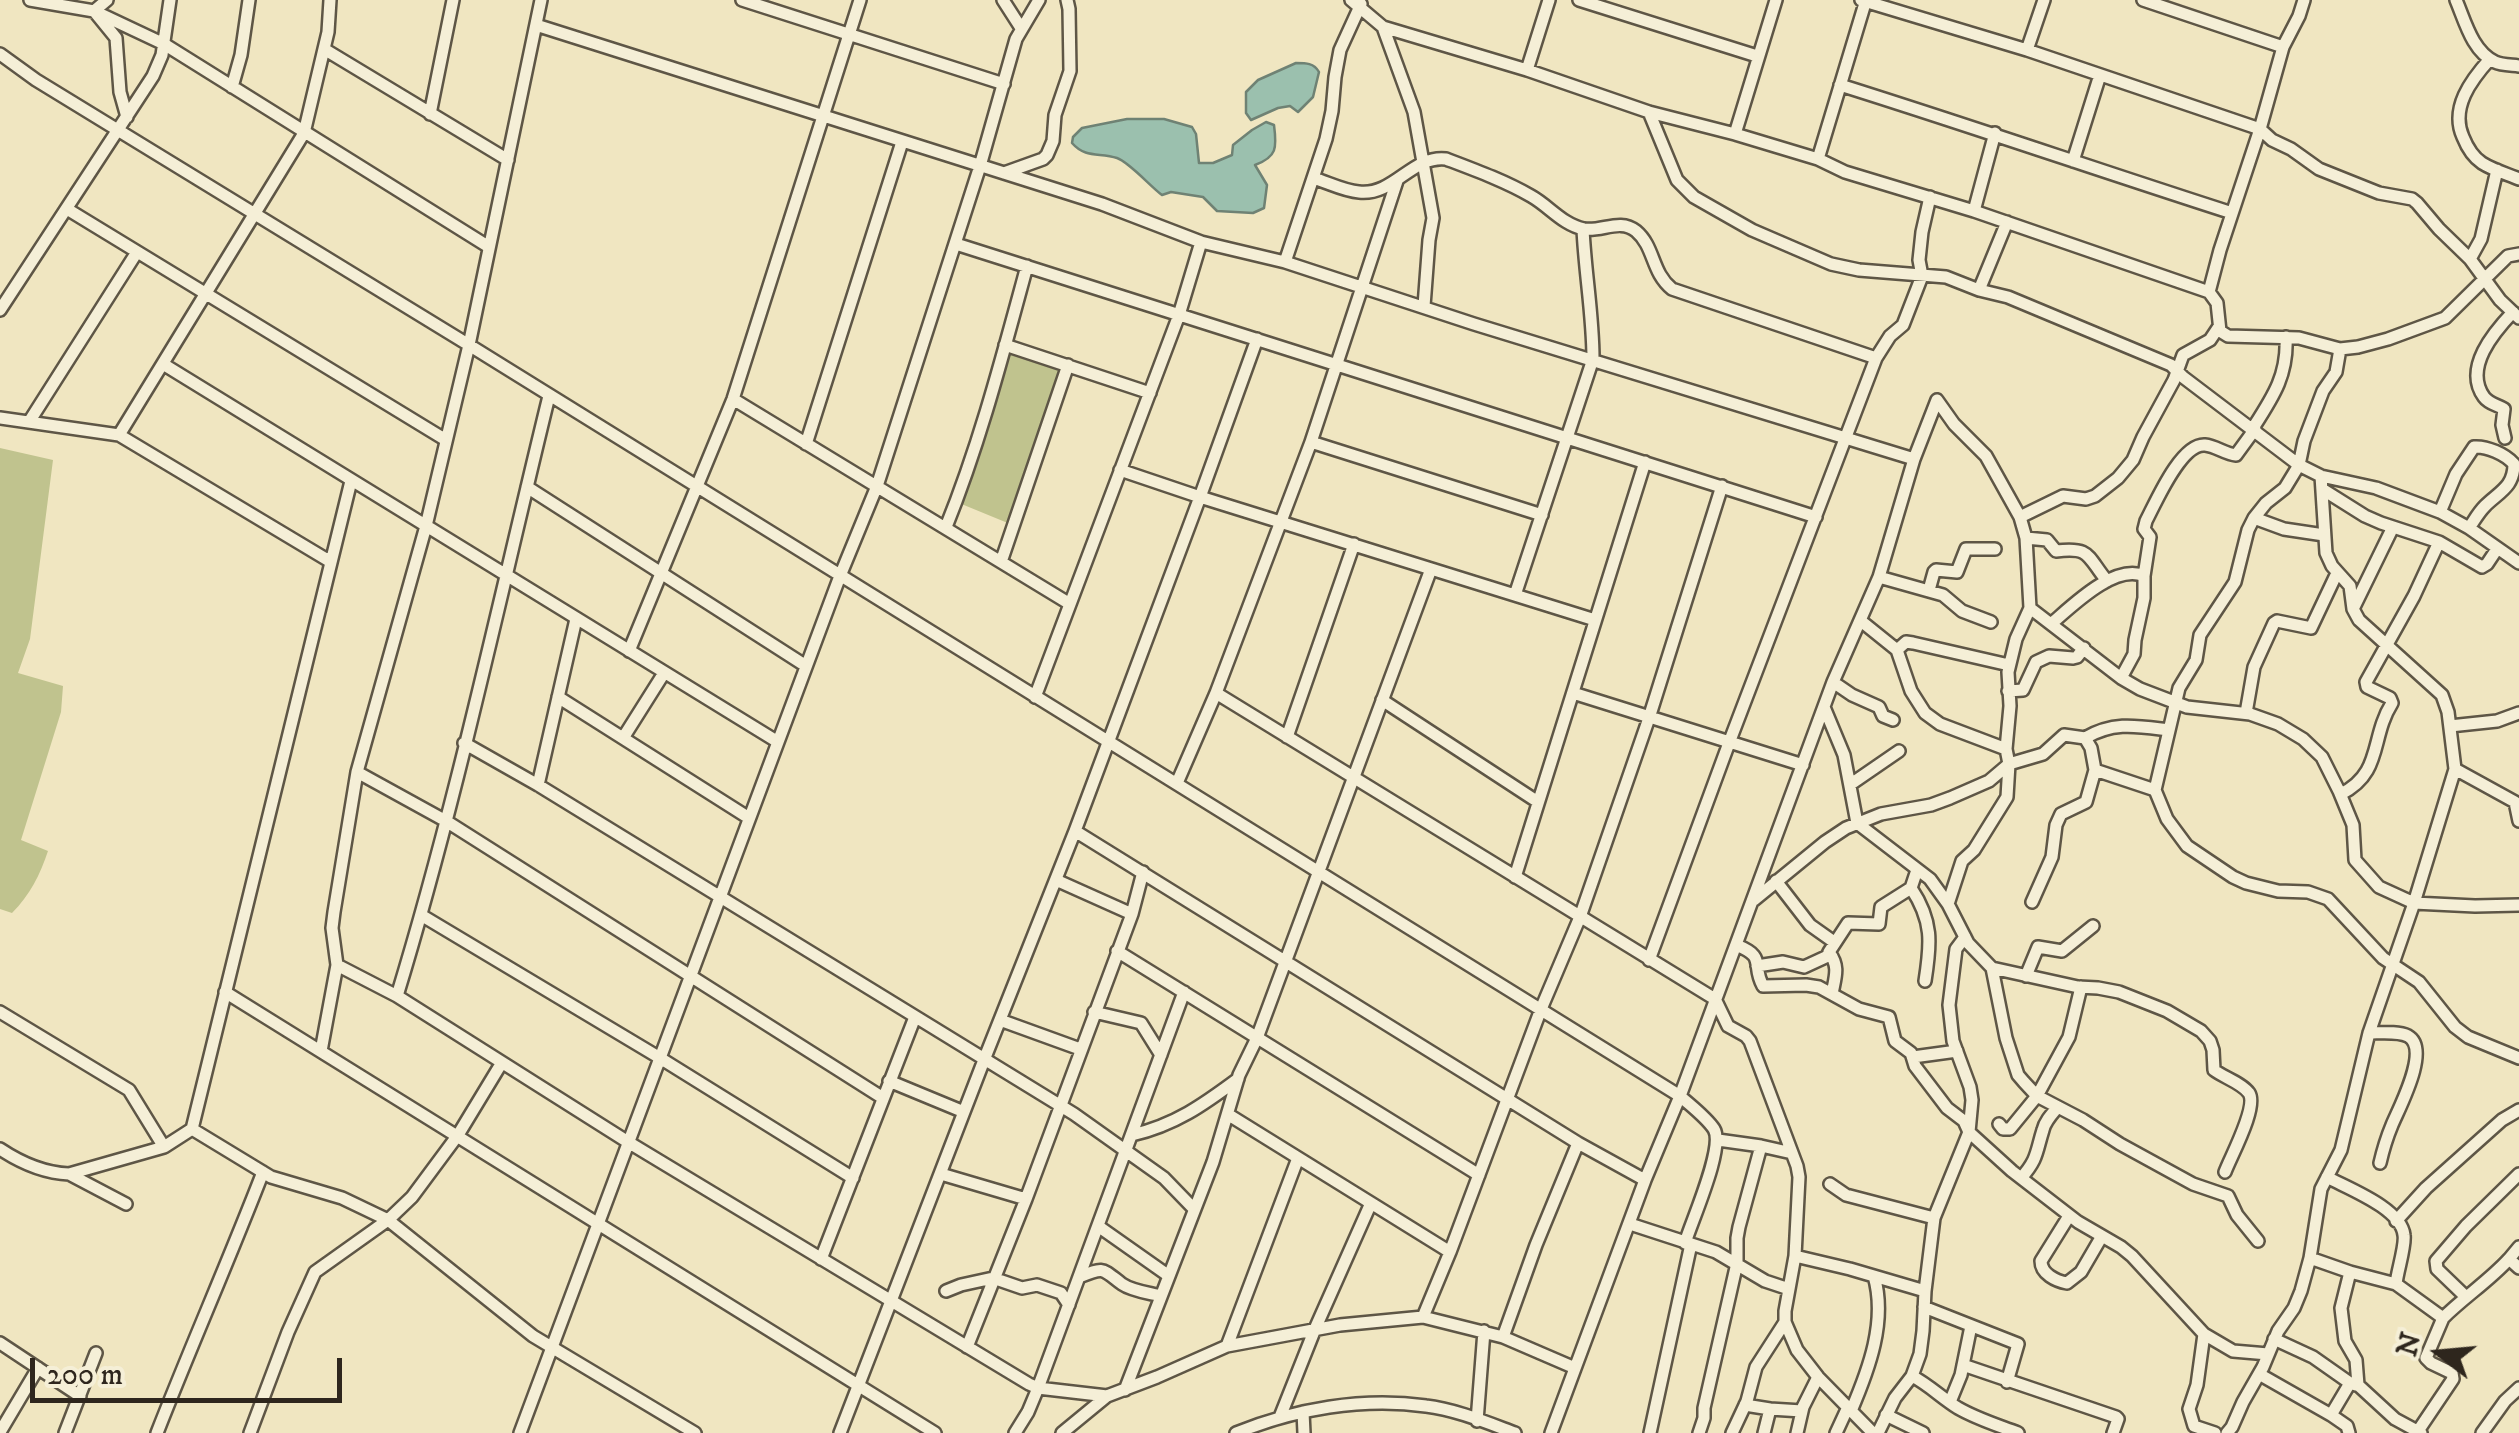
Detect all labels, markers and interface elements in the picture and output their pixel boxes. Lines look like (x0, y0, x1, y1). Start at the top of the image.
north arrow (2389, 1303, 2489, 1403)
text: N (2390, 1329, 2430, 1360)
scale bar (35, 1338, 348, 1400)
text: 200 m (47, 1357, 123, 1394)

